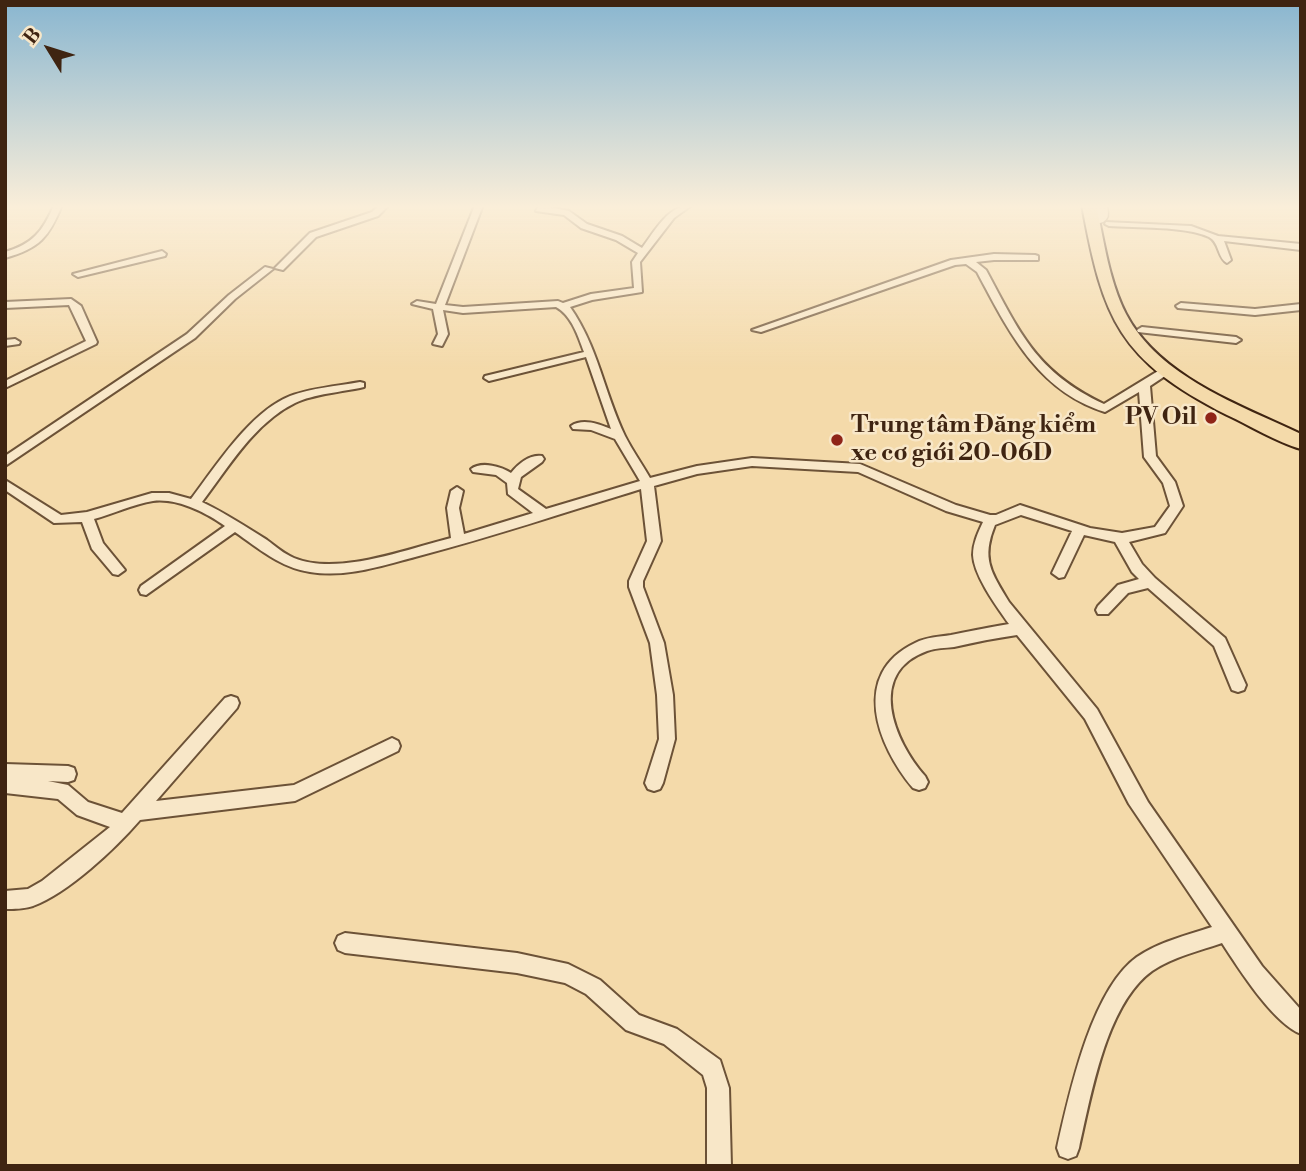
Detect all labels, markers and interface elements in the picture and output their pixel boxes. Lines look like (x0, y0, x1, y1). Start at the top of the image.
north arrow (14, 14, 84, 84)
text: B (19, 23, 46, 49)
place label: PV Oil (1125, 404, 1197, 432)
marker: PV Oil (1203, 410, 1219, 426)
place label: Trung tâm Đăng kiểm xe cơ giới 20-06D (851, 412, 1096, 468)
marker: Trung tâm Đăng kiểm xe cơ giới 20-06D (829, 432, 845, 448)

